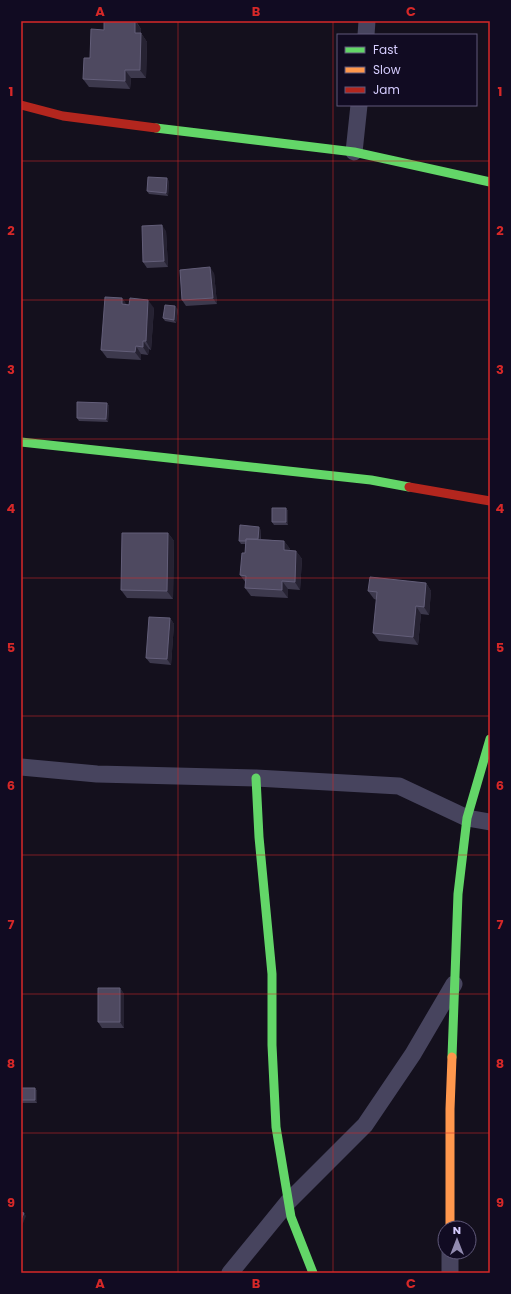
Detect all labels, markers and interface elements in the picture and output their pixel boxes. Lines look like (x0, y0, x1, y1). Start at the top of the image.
text: A (95, 2, 105, 21)
text: B (252, 2, 261, 21)
text: C (406, 2, 416, 21)
legend (337, 34, 477, 106)
text: Fast (373, 41, 398, 58)
text: Slow (373, 61, 401, 78)
text: Jam (373, 81, 400, 98)
text: 1 (9, 82, 13, 101)
text: 1 (498, 82, 502, 101)
text: 2 (7, 221, 15, 240)
text: 2 (496, 221, 504, 240)
text: 3 (7, 360, 15, 379)
text: 3 (496, 360, 504, 379)
text: 4 (7, 499, 16, 518)
text: 4 (496, 499, 505, 518)
text: 5 (7, 638, 15, 657)
text: 5 (496, 638, 504, 657)
text: 6 (7, 776, 15, 795)
text: 6 (496, 776, 504, 795)
text: 7 (8, 915, 15, 934)
text: 7 (497, 915, 504, 934)
text: 8 (7, 1054, 15, 1073)
text: 8 (496, 1054, 504, 1073)
text: 9 (7, 1193, 15, 1212)
text: 9 (496, 1193, 504, 1212)
north arrow (437, 1220, 477, 1260)
text: N (453, 1222, 461, 1238)
text: A (95, 1274, 105, 1293)
text: B (252, 1274, 261, 1293)
text: C (406, 1274, 416, 1293)

